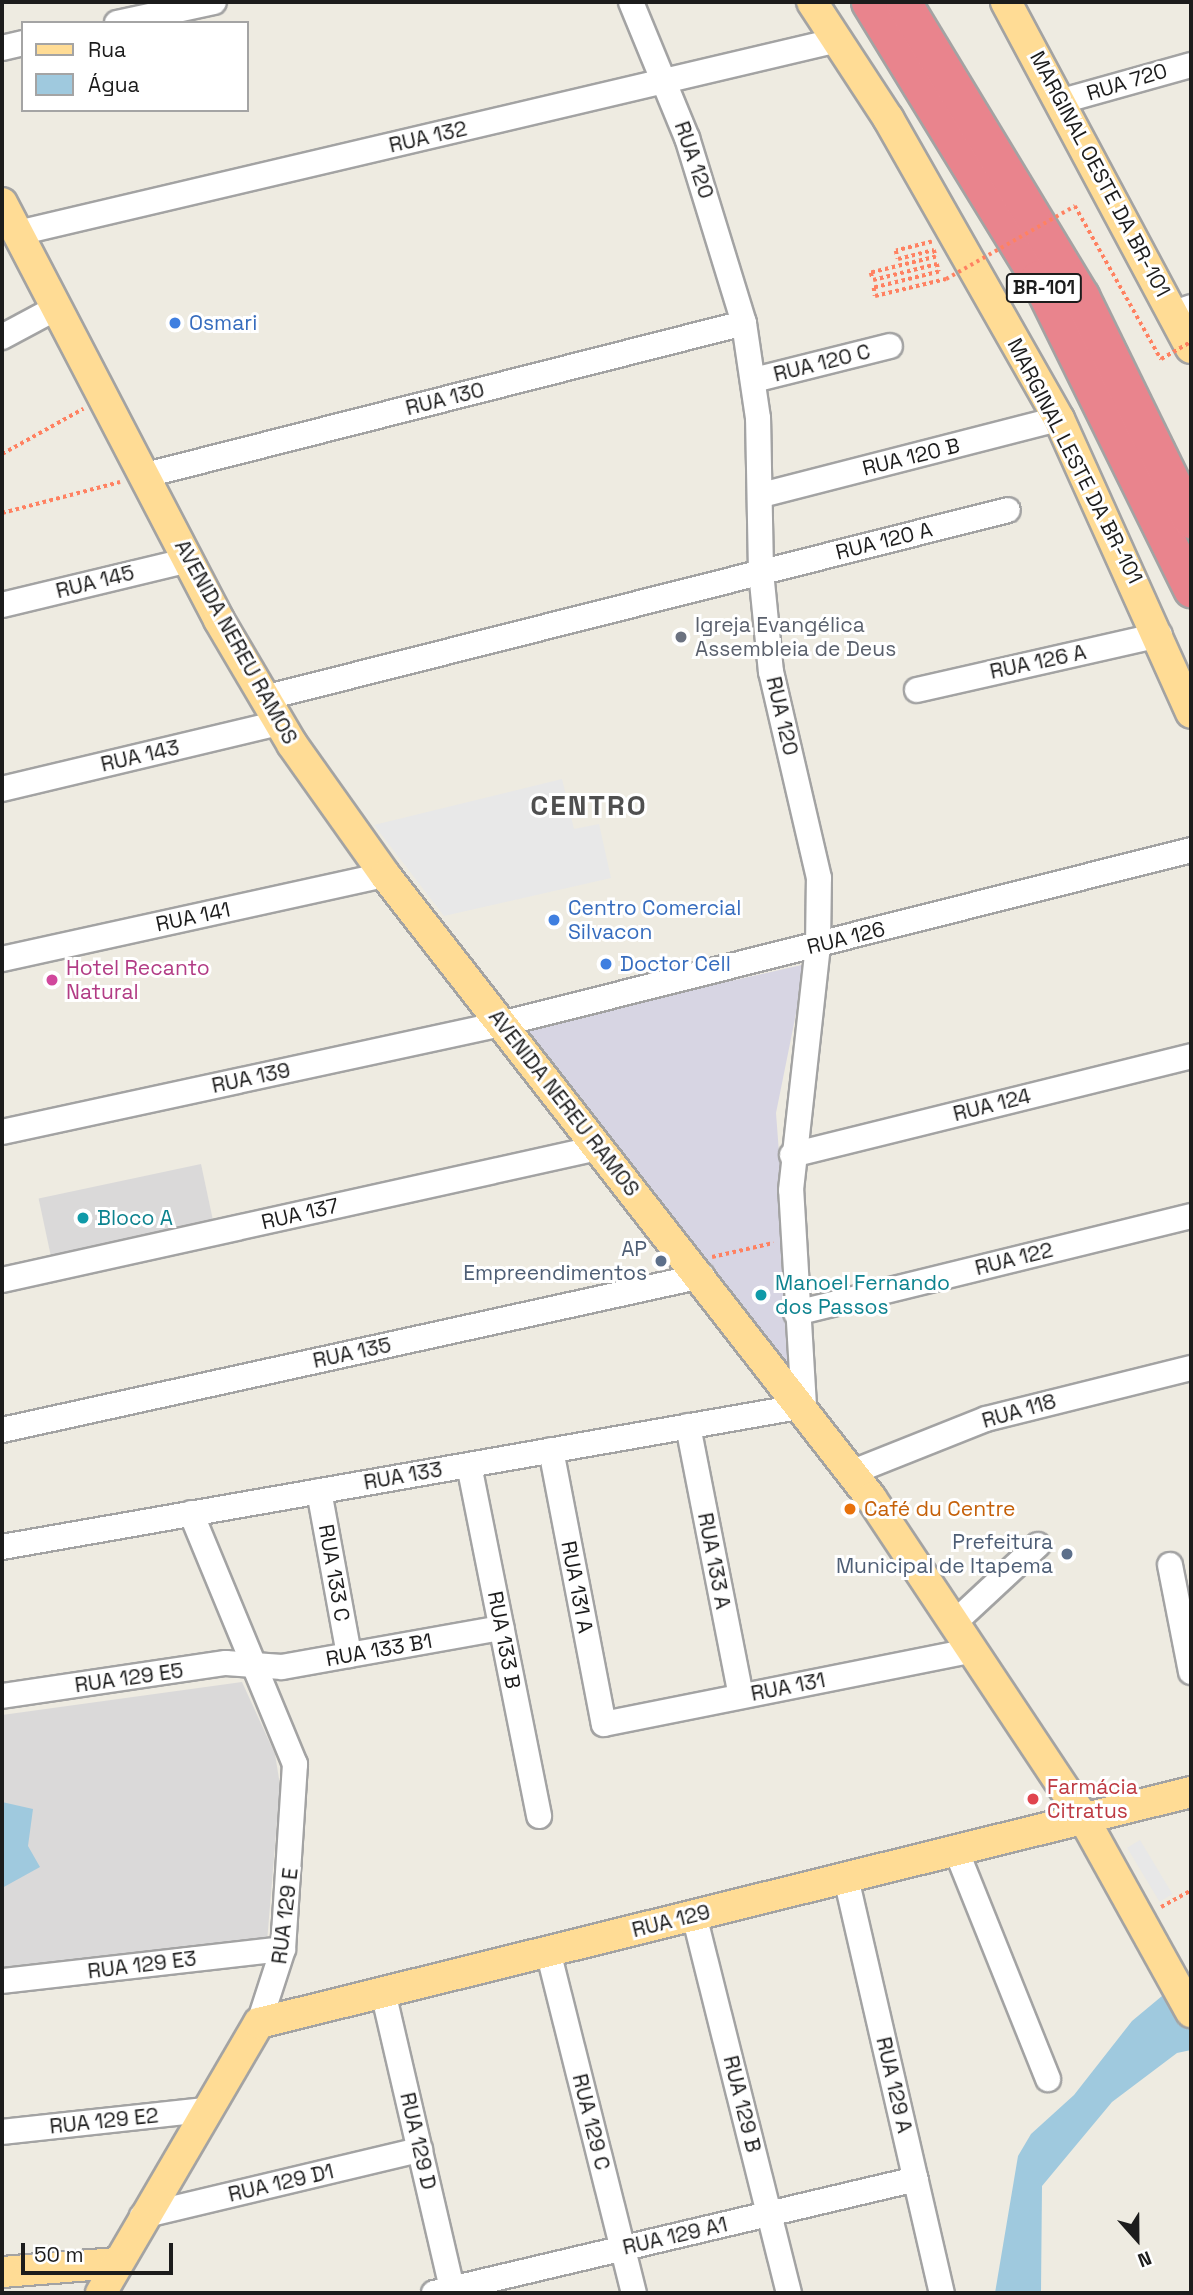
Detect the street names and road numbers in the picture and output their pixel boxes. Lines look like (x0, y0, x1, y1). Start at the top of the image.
street label: MARGINAL OESTE DA BR-101 (1024, 46, 1176, 302)
street label: RUA 720 (1083, 58, 1171, 106)
street label: RUA 132 (386, 116, 470, 158)
street label: RUA 120 (669, 118, 719, 202)
road number: BR-101 (1006, 272, 1082, 304)
street label: MARGINAL LESTE DA BR-101 (1002, 334, 1148, 588)
street label: RUA 120 C (771, 339, 873, 387)
street label: RUA 130 (403, 377, 487, 421)
street label: RUA 120 B (860, 433, 962, 481)
street label: RUA 120 A (833, 517, 935, 565)
street label: AVENIDA NEREU RAMOS (169, 535, 303, 749)
street label: RUA 145 (53, 560, 137, 604)
street label: RUA 126 A (987, 639, 1089, 685)
street label: RUA 120 (761, 674, 803, 758)
street label: RUA 143 (98, 735, 182, 777)
street label: RUA 141 (153, 897, 233, 937)
street label: RUA 126 (804, 916, 888, 960)
street label: AVENIDA NEREU RAMOS (483, 1005, 645, 1201)
street label: RUA 139 (209, 1057, 293, 1099)
street label: RUA 124 (950, 1083, 1034, 1127)
street label: RUA 137 (259, 1193, 341, 1235)
street label: RUA 122 (972, 1237, 1056, 1281)
street label: RUA 135 (310, 1332, 394, 1374)
street label: RUA 118 (979, 1388, 1059, 1434)
street label: RUA 133 (362, 1457, 444, 1495)
street label: RUA 133 A (692, 1510, 736, 1612)
street label: RUA 133 C (313, 1522, 355, 1624)
street label: RUA 131 A (556, 1538, 598, 1636)
street label: RUA 133 B (482, 1589, 526, 1691)
street label: RUA 133 B1 (324, 1628, 434, 1672)
street label: RUA 129 E5 (73, 1658, 185, 1698)
street label: RUA 131 (749, 1667, 827, 1707)
street label: RUA 129 E (267, 1866, 303, 1966)
street label: RUA 129 (629, 1899, 713, 1943)
street label: RUA 129 E3 (86, 1946, 198, 1984)
street label: RUA 129 A (871, 2034, 917, 2136)
street label: RUA 129 B (718, 2053, 766, 2155)
street label: RUA 129 C (567, 2071, 615, 2173)
street label: RUA 129 D (395, 2090, 441, 2192)
street label: RUA 129 E2 (48, 2103, 160, 2139)
street label: RUA 129 D1 (226, 2159, 336, 2207)
street label: RUA 129 A1 (620, 2212, 730, 2260)

